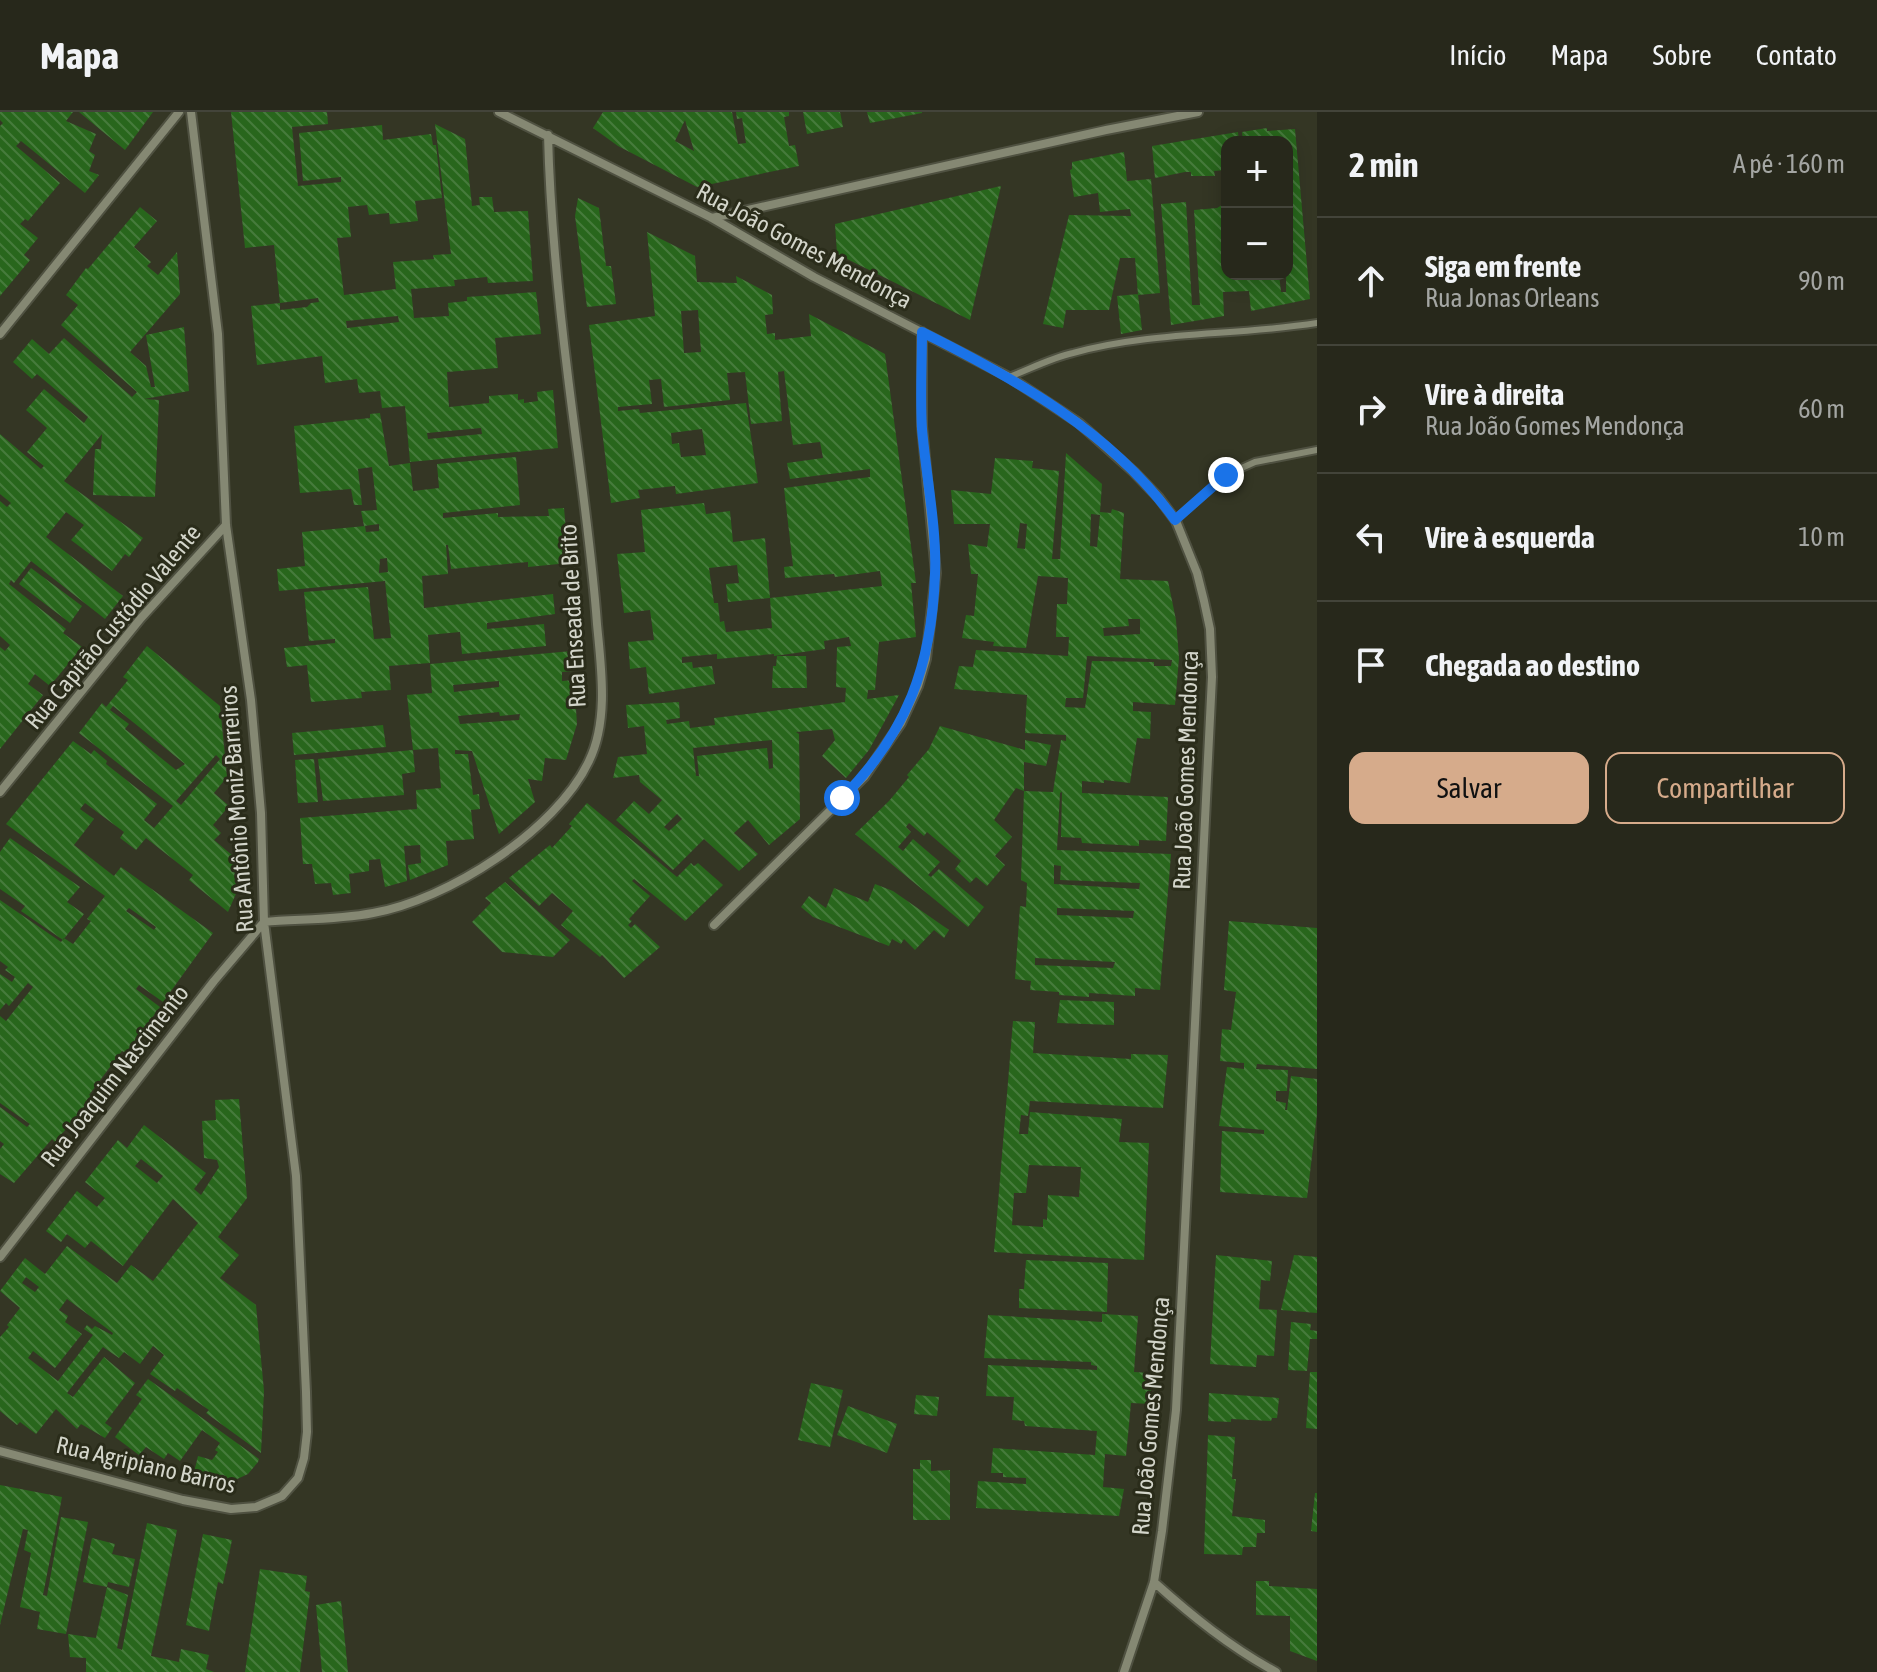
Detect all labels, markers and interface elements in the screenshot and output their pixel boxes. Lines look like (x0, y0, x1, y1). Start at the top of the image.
text: Mapa (40, 34, 119, 77)
text: Início (1449, 39, 1506, 71)
text: Mapa (1550, 39, 1608, 71)
text: Sobre (1652, 39, 1712, 71)
text: Contato (1756, 39, 1837, 71)
map controls (1221, 136, 1293, 280)
button: + (1221, 136, 1293, 208)
text: 2 min (1349, 145, 1418, 184)
text: A pé · 160 m (1733, 149, 1845, 179)
street label: Rua João Gomes Mendonça (692, 177, 916, 314)
button: − (1221, 208, 1293, 280)
text: Siga em frente (1425, 249, 1581, 283)
icon: ahead (1349, 259, 1393, 303)
text: 90 m (1798, 266, 1845, 296)
text: Rua Jonas Orleans (1425, 283, 1599, 313)
text: Vire à direita (1425, 377, 1564, 411)
icon: right (1349, 387, 1393, 431)
text: 60 m (1798, 394, 1845, 424)
text: Rua João Gomes Mendonça (1425, 411, 1685, 441)
route end (1208, 457, 1244, 493)
icon: left (1349, 515, 1393, 559)
street label: Rua Capitão Custódio Valente (19, 519, 206, 734)
text: Vire à esquerda (1425, 520, 1595, 554)
text: 10 m (1798, 522, 1845, 552)
street label: Rua Enseada de Brito (554, 524, 591, 708)
icon: arrive (1349, 643, 1393, 687)
text: Chegada ao destino (1425, 648, 1640, 682)
street label: Rua João Gomes Mendonça (1168, 650, 1203, 890)
street label: Rua Antônio Moniz Barreiros (214, 685, 259, 933)
button: Salvar (1349, 752, 1589, 824)
button: Compartilhar (1605, 752, 1845, 824)
route start (824, 780, 860, 816)
street label: Rua Joaquim Nascimento (35, 979, 194, 1172)
street label: Rua João Gomes Mendonça (1127, 1295, 1174, 1536)
street label: Rua Agripiano Barros (54, 1431, 239, 1498)

